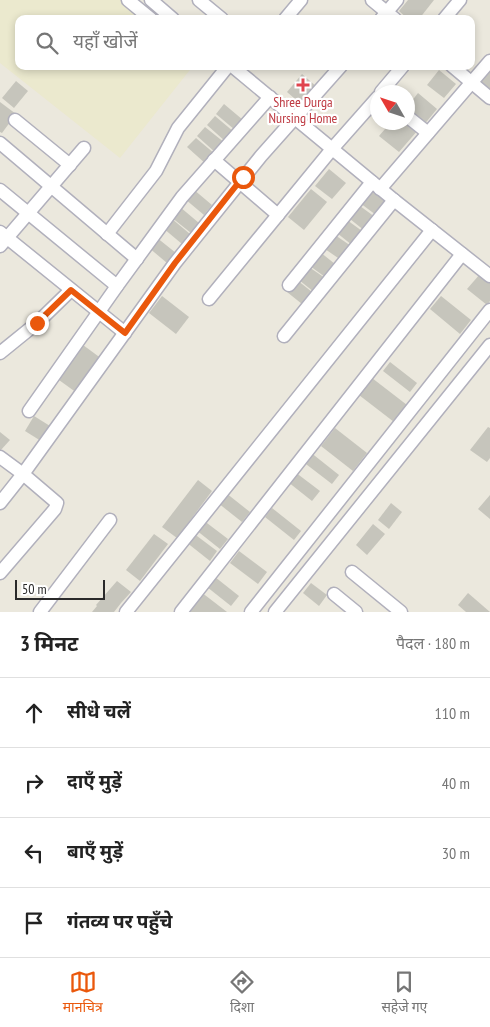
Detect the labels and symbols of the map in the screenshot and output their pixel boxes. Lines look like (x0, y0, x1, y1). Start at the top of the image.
marker: Shree Durga Nursing Home (296, 78, 310, 92)
north arrow (370, 85, 415, 130)
place label: Shree Durga Nursing Home (269, 93, 338, 127)
route start (232, 166, 255, 189)
route end (26, 312, 49, 335)
scale bar (15, 577, 105, 600)

